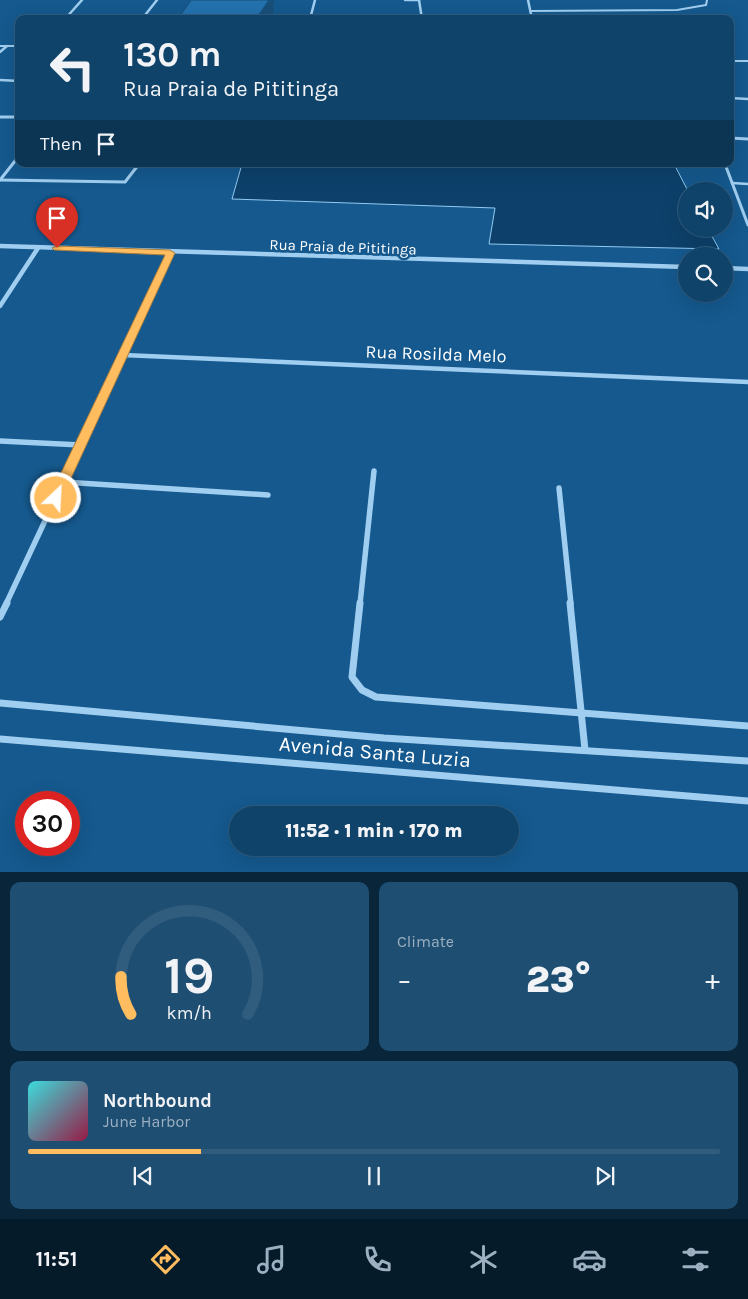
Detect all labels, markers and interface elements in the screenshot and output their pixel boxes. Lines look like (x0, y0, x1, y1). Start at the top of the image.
text: 130 m (123, 34, 221, 75)
icon: left (40, 35, 105, 100)
text: Rua Praia de Pititinga (123, 76, 339, 102)
icon: arrive (92, 130, 120, 158)
text: Then (40, 133, 82, 155)
map controls (678, 182, 733, 302)
button: sound (678, 182, 733, 237)
pin (36, 197, 78, 248)
icon: arrive (43, 204, 71, 232)
street label: Rua Praia de Pititinga (269, 235, 417, 259)
button: search (678, 247, 733, 302)
street label: Rua Rosilda Melo (365, 341, 507, 367)
position arrow (29, 471, 81, 523)
street label: Avenida Santa Luzia (278, 732, 472, 772)
speed limit sign: 30 (15, 791, 80, 856)
text: 11:52 · 1 min · 170 m (285, 820, 463, 842)
text: Climate (397, 932, 454, 951)
text: 19 (164, 945, 215, 1006)
text: 23° (526, 957, 591, 1002)
text: − (397, 963, 412, 996)
text: + (705, 963, 720, 996)
text: km/h (167, 1003, 212, 1024)
text: Northbound (103, 1090, 212, 1112)
text: June Harbor (103, 1112, 190, 1131)
icon: previous (129, 1162, 157, 1190)
icon: pause (360, 1162, 388, 1190)
icon: next (591, 1162, 619, 1190)
icon: directions (148, 1242, 183, 1277)
icon: music (254, 1242, 289, 1277)
icon: phone (360, 1242, 395, 1277)
icon: climate (466, 1242, 501, 1277)
icon: car (572, 1242, 607, 1277)
icon: filters (678, 1242, 713, 1277)
text: 11:51 (35, 1246, 78, 1272)

